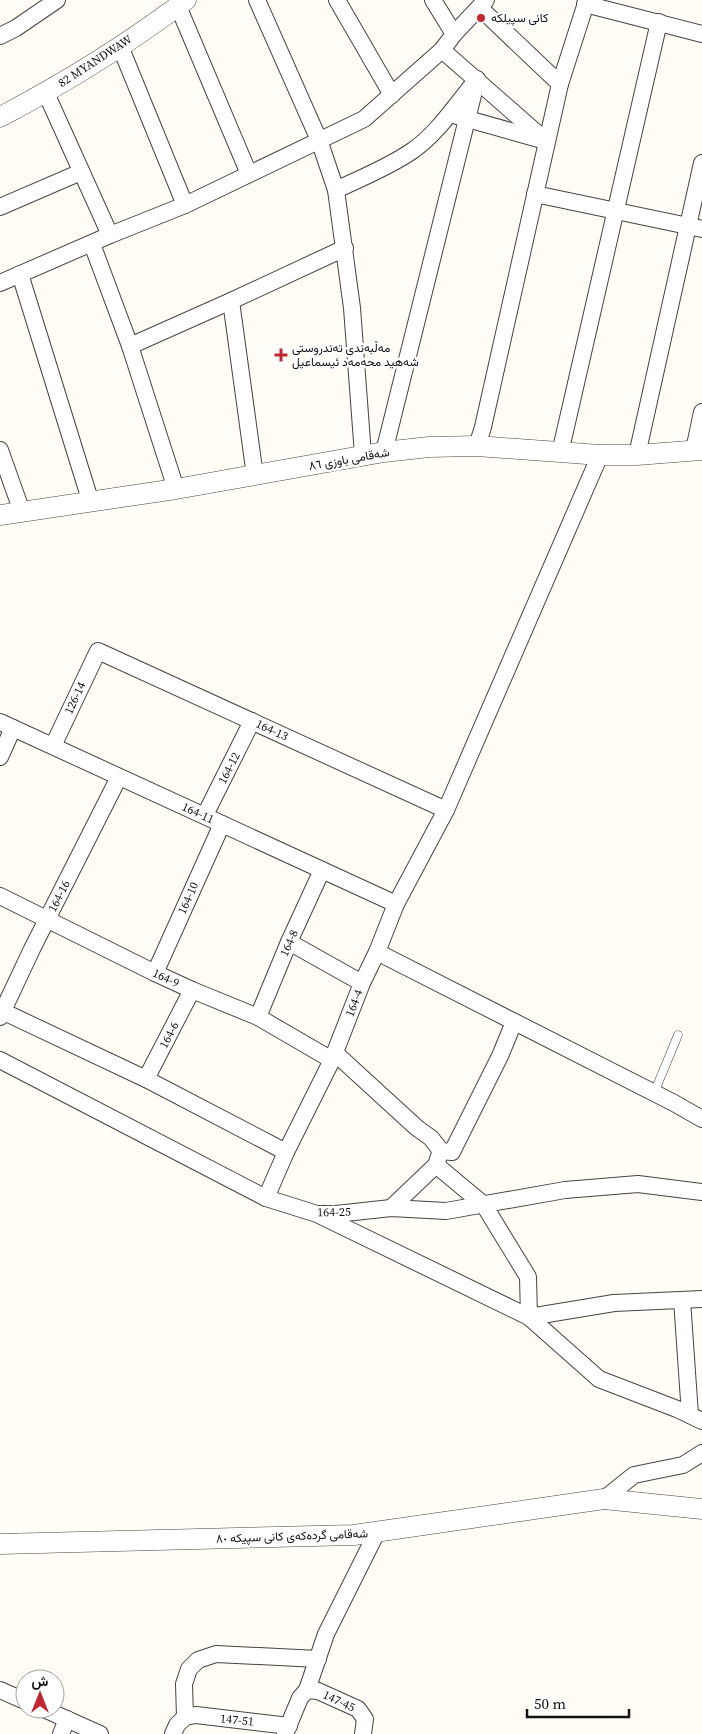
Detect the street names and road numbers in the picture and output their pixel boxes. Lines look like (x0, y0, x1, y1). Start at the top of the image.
street label: 82 MYANDWAW (55, 31, 135, 91)
street label: شەقامی باوزی ٨٦ (307, 444, 391, 474)
street label: 126-14 (61, 679, 89, 717)
street label: 164-13 (253, 716, 291, 744)
street label: 164-12 (214, 749, 244, 787)
street label: 164-11 (179, 799, 217, 827)
street label: 164-16 (44, 877, 74, 915)
street label: 164-10 (174, 879, 202, 917)
street label: 164-8 (276, 927, 302, 959)
street label: 164-9 (150, 965, 182, 991)
street label: 164-4 (342, 987, 366, 1019)
street label: 164-6 (156, 1019, 182, 1051)
street label: 164-25 (317, 1204, 351, 1220)
street label: شەقامی گردەکەی کانی سپیکە ٨٠ (216, 1525, 368, 1547)
street label: 147-45 (320, 1687, 358, 1715)
street label: 147-51 (219, 1710, 255, 1730)

